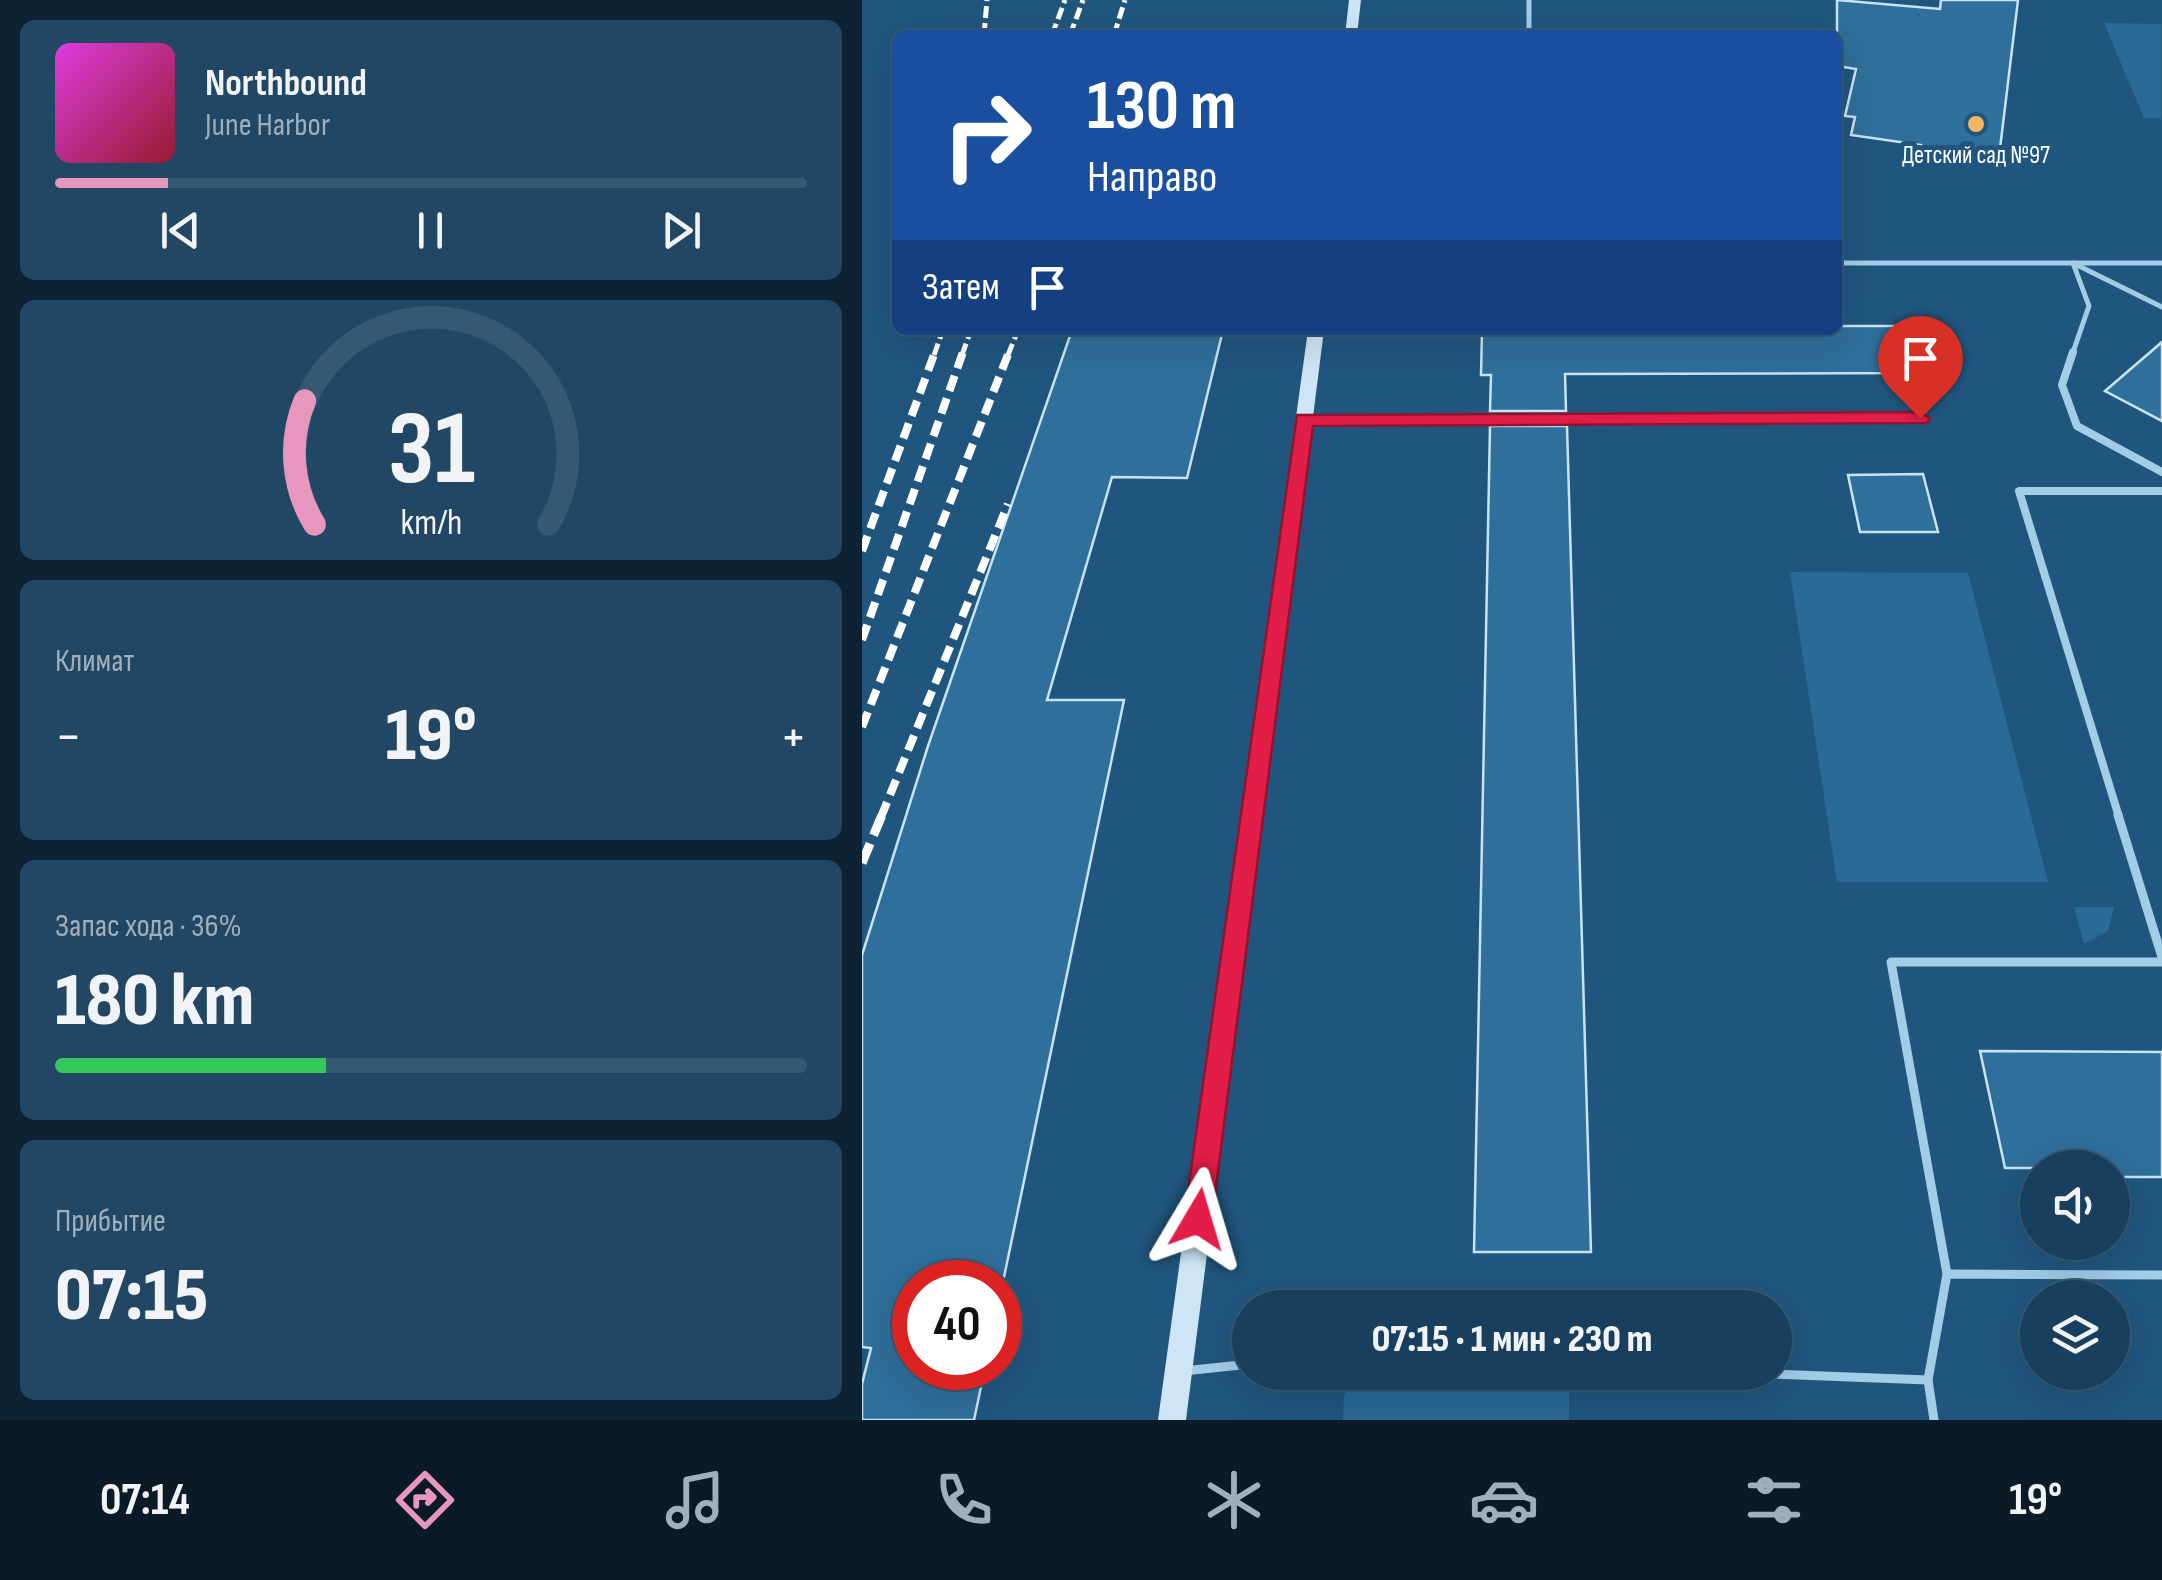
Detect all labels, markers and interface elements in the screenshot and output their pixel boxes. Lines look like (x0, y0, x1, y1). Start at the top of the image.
text: Northbound (205, 61, 367, 106)
text: 130 m (1087, 65, 1236, 149)
icon: right (922, 70, 1052, 200)
text: June Harbor (205, 106, 330, 145)
marker: Детский сад №97 (1965, 113, 1987, 135)
place label: Детский сад №97 (1902, 140, 2050, 171)
text: Направо (1087, 150, 1217, 205)
icon: previous (153, 203, 208, 258)
icon: pause (403, 203, 458, 258)
icon: next (654, 203, 709, 258)
icon: arrive (1020, 260, 1075, 315)
text: Затем (922, 265, 1000, 310)
pin (1878, 316, 1963, 419)
icon: arrive (1893, 331, 1948, 386)
text: 31 (387, 388, 475, 513)
text: km/h (400, 502, 462, 545)
text: Климат (55, 642, 134, 681)
text: 19° (385, 691, 477, 782)
text: − (55, 704, 82, 771)
text: + (780, 704, 807, 771)
text: Запас хода · 36% (55, 907, 242, 946)
text: 180 km (55, 956, 254, 1047)
map controls (2020, 1150, 2130, 1390)
button: sound (2020, 1150, 2130, 1260)
position arrow (1146, 1167, 1250, 1271)
text: Прибытие (55, 1202, 166, 1241)
text: 07:15 (55, 1251, 208, 1342)
speed limit sign: 40 (892, 1260, 1022, 1390)
button: layers (2020, 1280, 2130, 1390)
text: 07:15 · 1 мин · 230 m (1372, 1317, 1652, 1362)
icon: directions (390, 1465, 460, 1535)
icon: music (660, 1465, 730, 1535)
icon: phone (929, 1465, 999, 1535)
icon: climate (1199, 1465, 1269, 1535)
icon: car (1469, 1465, 1539, 1535)
icon: filters (1739, 1465, 1809, 1535)
text: 07:14 (100, 1473, 190, 1528)
text: 19° (2009, 1473, 2062, 1528)

